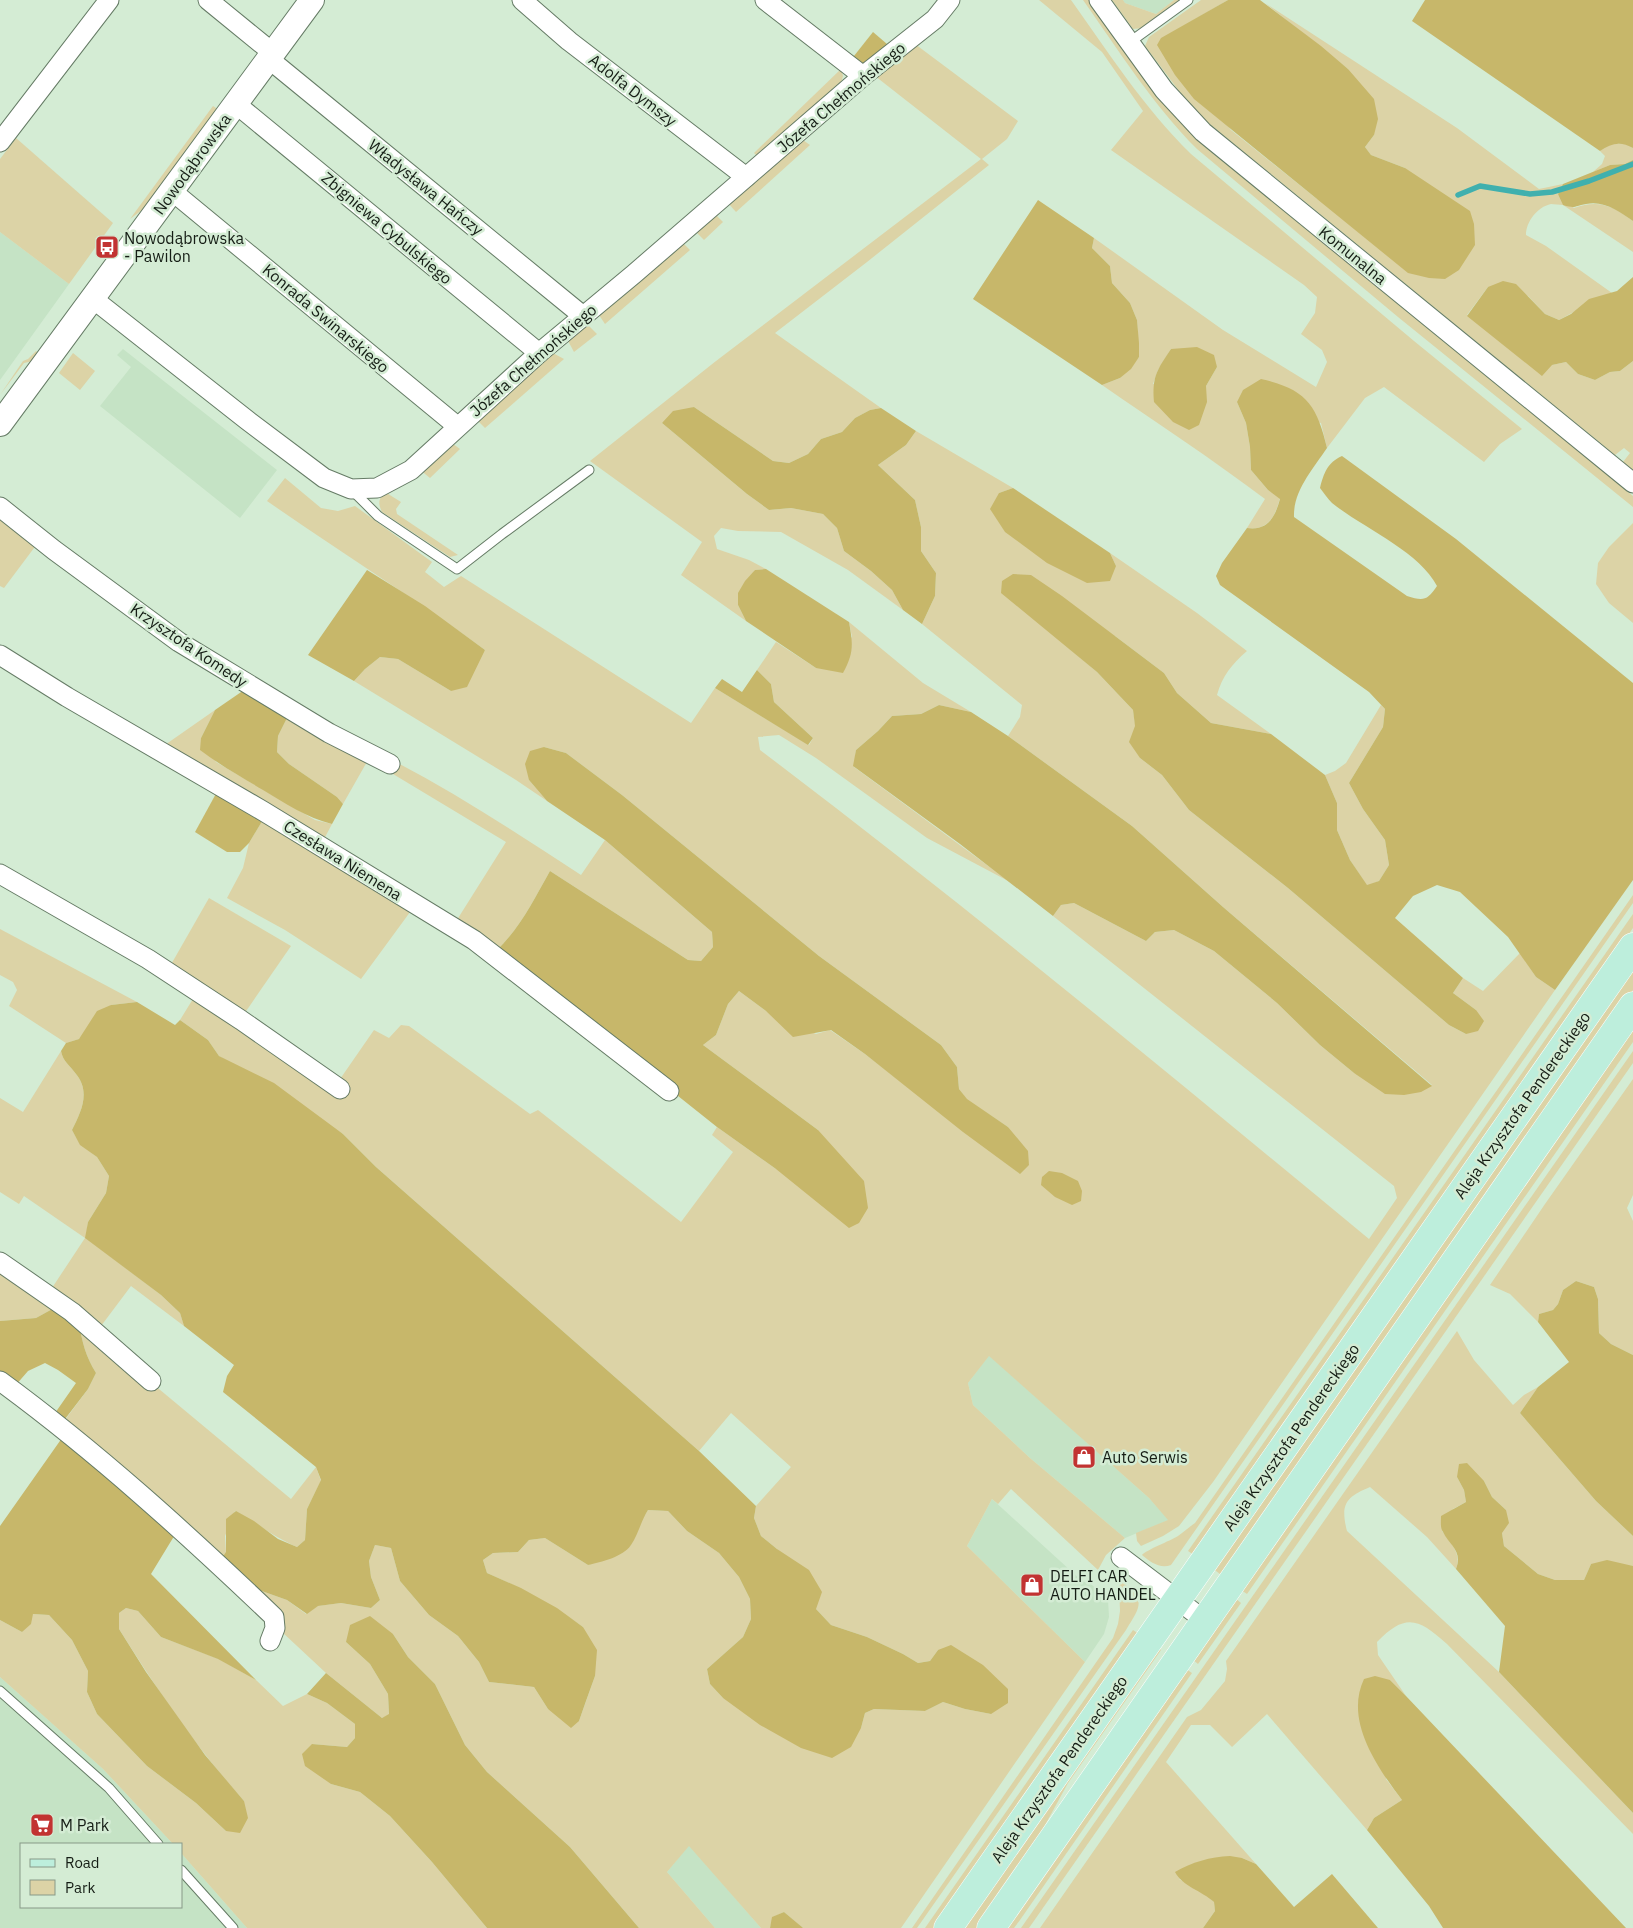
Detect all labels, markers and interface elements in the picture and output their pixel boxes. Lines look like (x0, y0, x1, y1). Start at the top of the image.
street label: Józefa Chełmońskiego (773, 38, 909, 156)
street label: Adolfa Dymszy (585, 49, 681, 131)
street label: Nowodąbrowska (149, 109, 236, 218)
street label: Władysława Hańczy (365, 135, 487, 239)
street label: Zbigniewa Cybulskiego (318, 168, 456, 288)
street label: Komunalna (1315, 222, 1391, 289)
place label: Nowodąbrowska - Pawilon (124, 228, 245, 266)
bus stop icon: Nowodąbrowska - Pawilon (94, 234, 120, 260)
street label: Konrada Swinarskiego (259, 259, 393, 377)
street label: Józefa Chełmońskiego (466, 300, 600, 420)
street label: Krzysztofa Komedy (127, 598, 251, 692)
street label: Czesława Niemena (280, 816, 406, 905)
street label: Aleja Krzysztofa Pendereckiego (1449, 1007, 1595, 1203)
street label: Aleja Krzysztofa Pendereckiego (1218, 1339, 1364, 1535)
shop icon: Auto Serwis (1071, 1444, 1097, 1470)
place label: Auto Serwis (1102, 1447, 1188, 1467)
place label: DELFI CAR AUTO HANDEL (1050, 1566, 1156, 1604)
shop icon: DELFI CAR AUTO HANDEL (1019, 1572, 1045, 1598)
street label: Aleja Krzysztofa Pendereckiego (986, 1671, 1132, 1867)
supermarket icon: M Park (29, 1812, 55, 1838)
place label: M Park (60, 1815, 110, 1835)
legend (20, 1843, 182, 1908)
text: Road (65, 1853, 100, 1872)
text: Park (65, 1878, 95, 1897)

